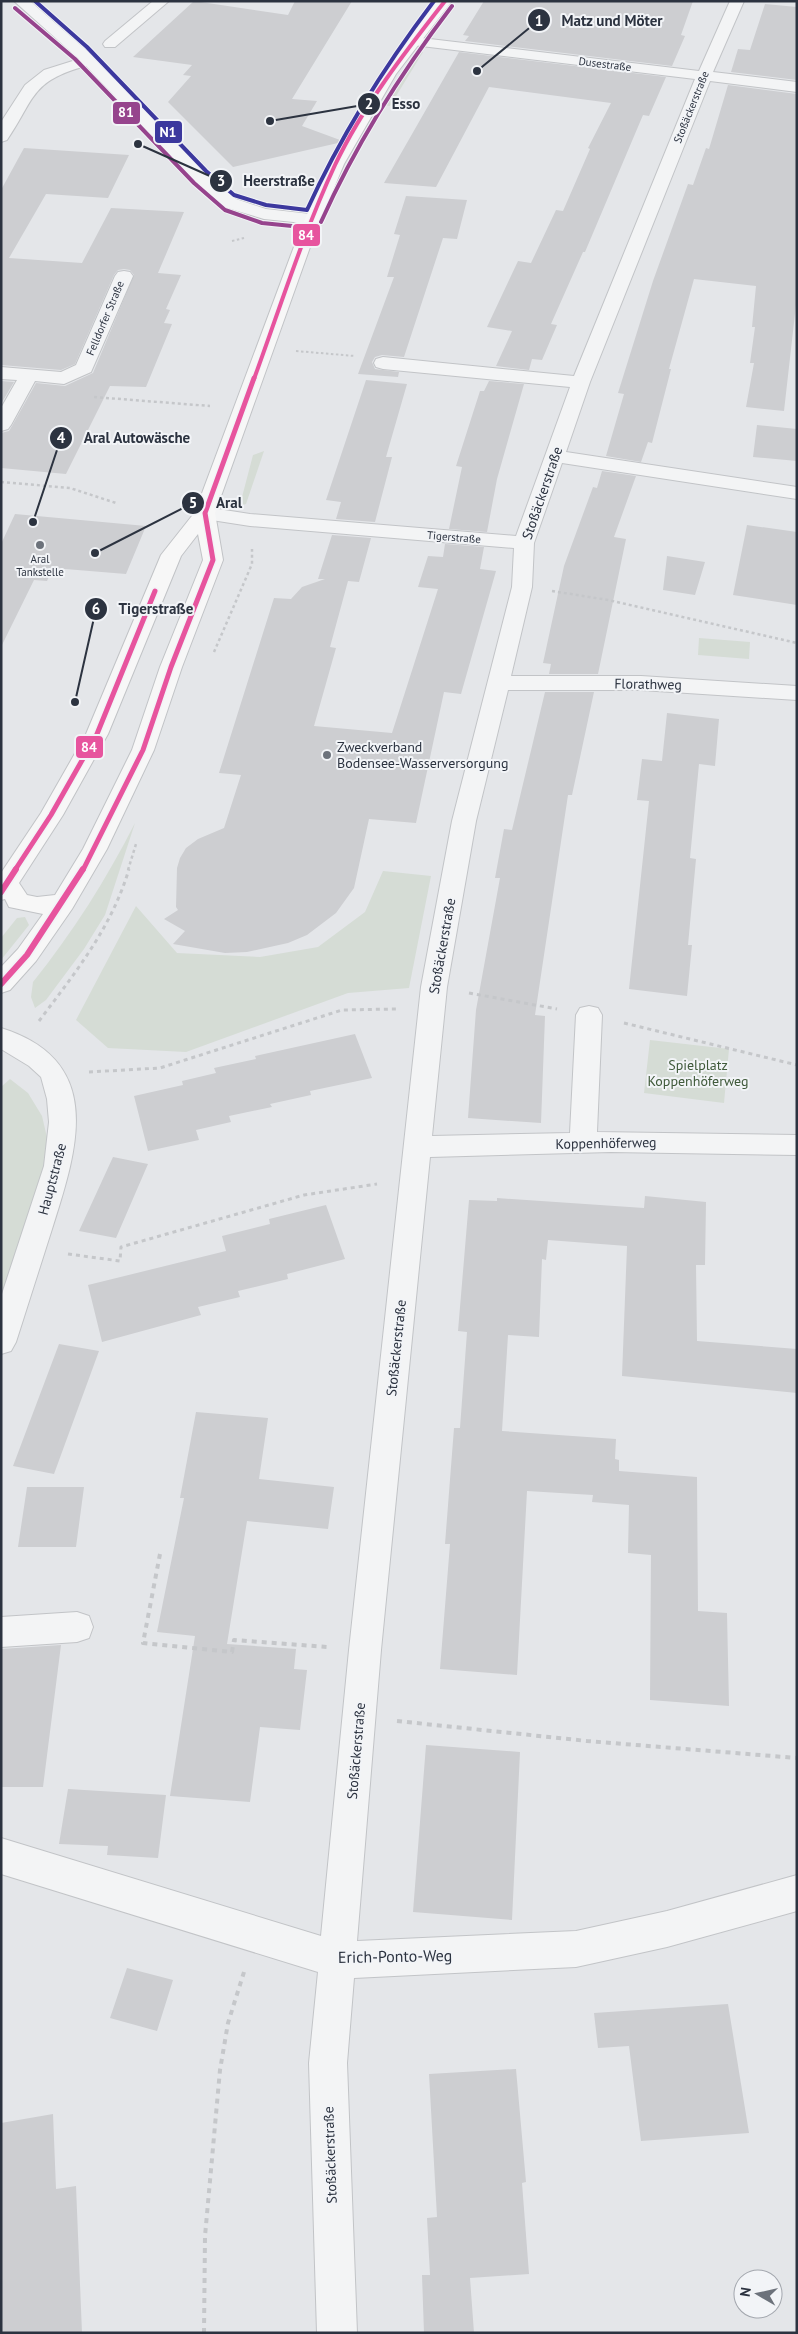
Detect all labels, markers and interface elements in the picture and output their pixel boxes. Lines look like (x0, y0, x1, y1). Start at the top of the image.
callout: Matz und Möter (526, 5, 673, 35)
text: 1 (535, 11, 543, 30)
text: Matz und Möter (561, 11, 663, 30)
street label: Dusestraße (578, 54, 633, 74)
street label: Stoßäckerstraße (670, 69, 712, 145)
callout: Esso (357, 89, 430, 119)
text: 2 (365, 94, 373, 113)
text: Esso (392, 94, 420, 113)
line badge: 81 (112, 101, 141, 125)
text: 81 (118, 103, 134, 121)
line badge: N1 (154, 120, 183, 144)
text: N1 (159, 123, 177, 141)
callout: Heerstraße (209, 166, 325, 196)
text: 3 (217, 171, 225, 190)
text: Heerstraße (243, 171, 315, 190)
line badge: 84 (292, 223, 321, 247)
text: 84 (298, 226, 314, 244)
street label: Felldorfer Straße (83, 278, 127, 357)
callout: Aral Autowäsche (49, 423, 201, 453)
text: 4 (57, 428, 66, 447)
text: Aral Autowäsche (84, 428, 191, 447)
street label: Stoßäckerstraße (518, 444, 566, 542)
callout: Aral (181, 488, 252, 518)
text: 5 (189, 493, 197, 512)
text: Aral (216, 493, 243, 512)
street label: Tigerstraße (427, 528, 482, 546)
marker: Aral Tankstelle (34, 539, 46, 551)
place label: Aral Tankstelle (16, 552, 64, 579)
callout: Tigerstraße (83, 594, 203, 624)
text: 6 (92, 599, 100, 618)
text: Tigerstraße (119, 599, 194, 618)
street label: Florathweg (614, 674, 682, 694)
line badge: 84 (75, 735, 104, 759)
text: 84 (81, 738, 97, 756)
place label: Zweckverband Bodensee-Wasserversorgung (337, 738, 508, 772)
marker: Zweckverband Bodensee-Wasserversorgung (321, 749, 333, 761)
street label: Stoßäckerstraße (425, 897, 459, 995)
park label: Spielplatz Koppenhöferweg (647, 1056, 749, 1090)
street label: Koppenhöferweg (555, 1133, 657, 1153)
street label: Hauptstraße (34, 1141, 70, 1217)
street label: Stoßäckerstraße (382, 1299, 410, 1397)
street label: Stoßäckerstraße (343, 1702, 369, 1800)
street label: Erich-Ponto-Weg (338, 1945, 452, 1967)
street label: Stoßäckerstraße (319, 2106, 341, 2204)
north arrow (733, 2269, 783, 2319)
text: N (736, 2286, 755, 2298)

